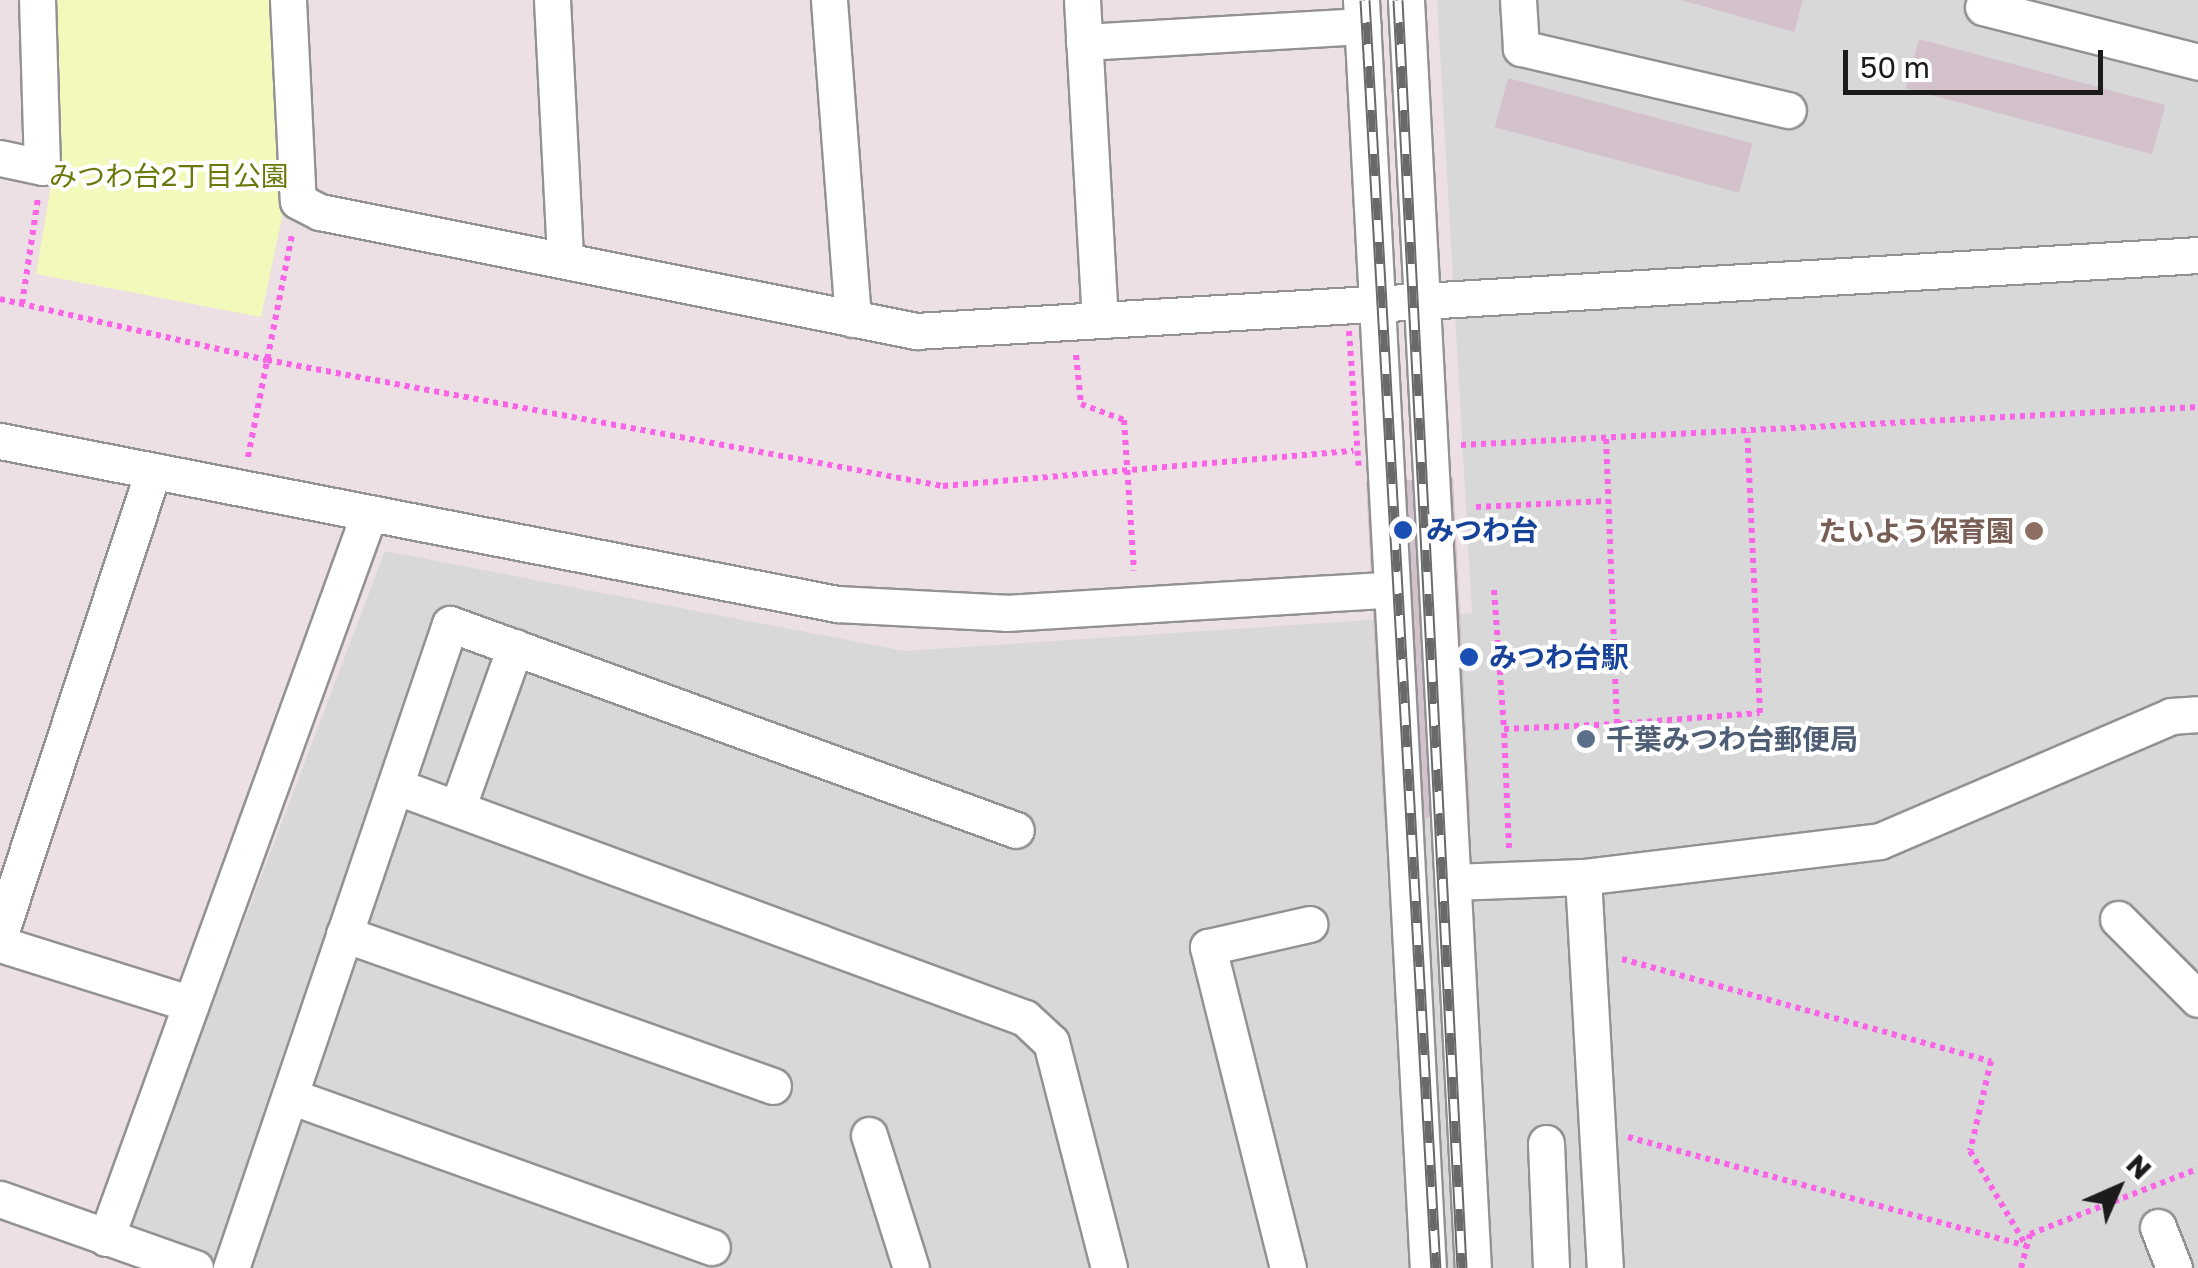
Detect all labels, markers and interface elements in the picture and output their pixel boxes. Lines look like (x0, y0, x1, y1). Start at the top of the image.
scale bar (1848, 30, 2108, 92)
text: 50 m (1860, 49, 1930, 85)
park label: みつわ台2丁目公園 (49, 159, 289, 193)
place label: みつわ台 (1426, 513, 1538, 547)
place label: たいよう保育園 (1818, 514, 2014, 548)
marker: みつわ台 (1390, 517, 1416, 543)
marker: たいよう保育園 (2023, 520, 2045, 542)
place label: みつわ台駅 (1489, 640, 1629, 674)
marker: みつわ台駅 (1458, 646, 1480, 668)
place label: 千葉みつわ台郵便局 (1606, 722, 1858, 756)
marker: 千葉みつわ台郵便局 (1575, 728, 1597, 750)
north arrow (2068, 1138, 2168, 1238)
text: N (2120, 1147, 2159, 1186)

